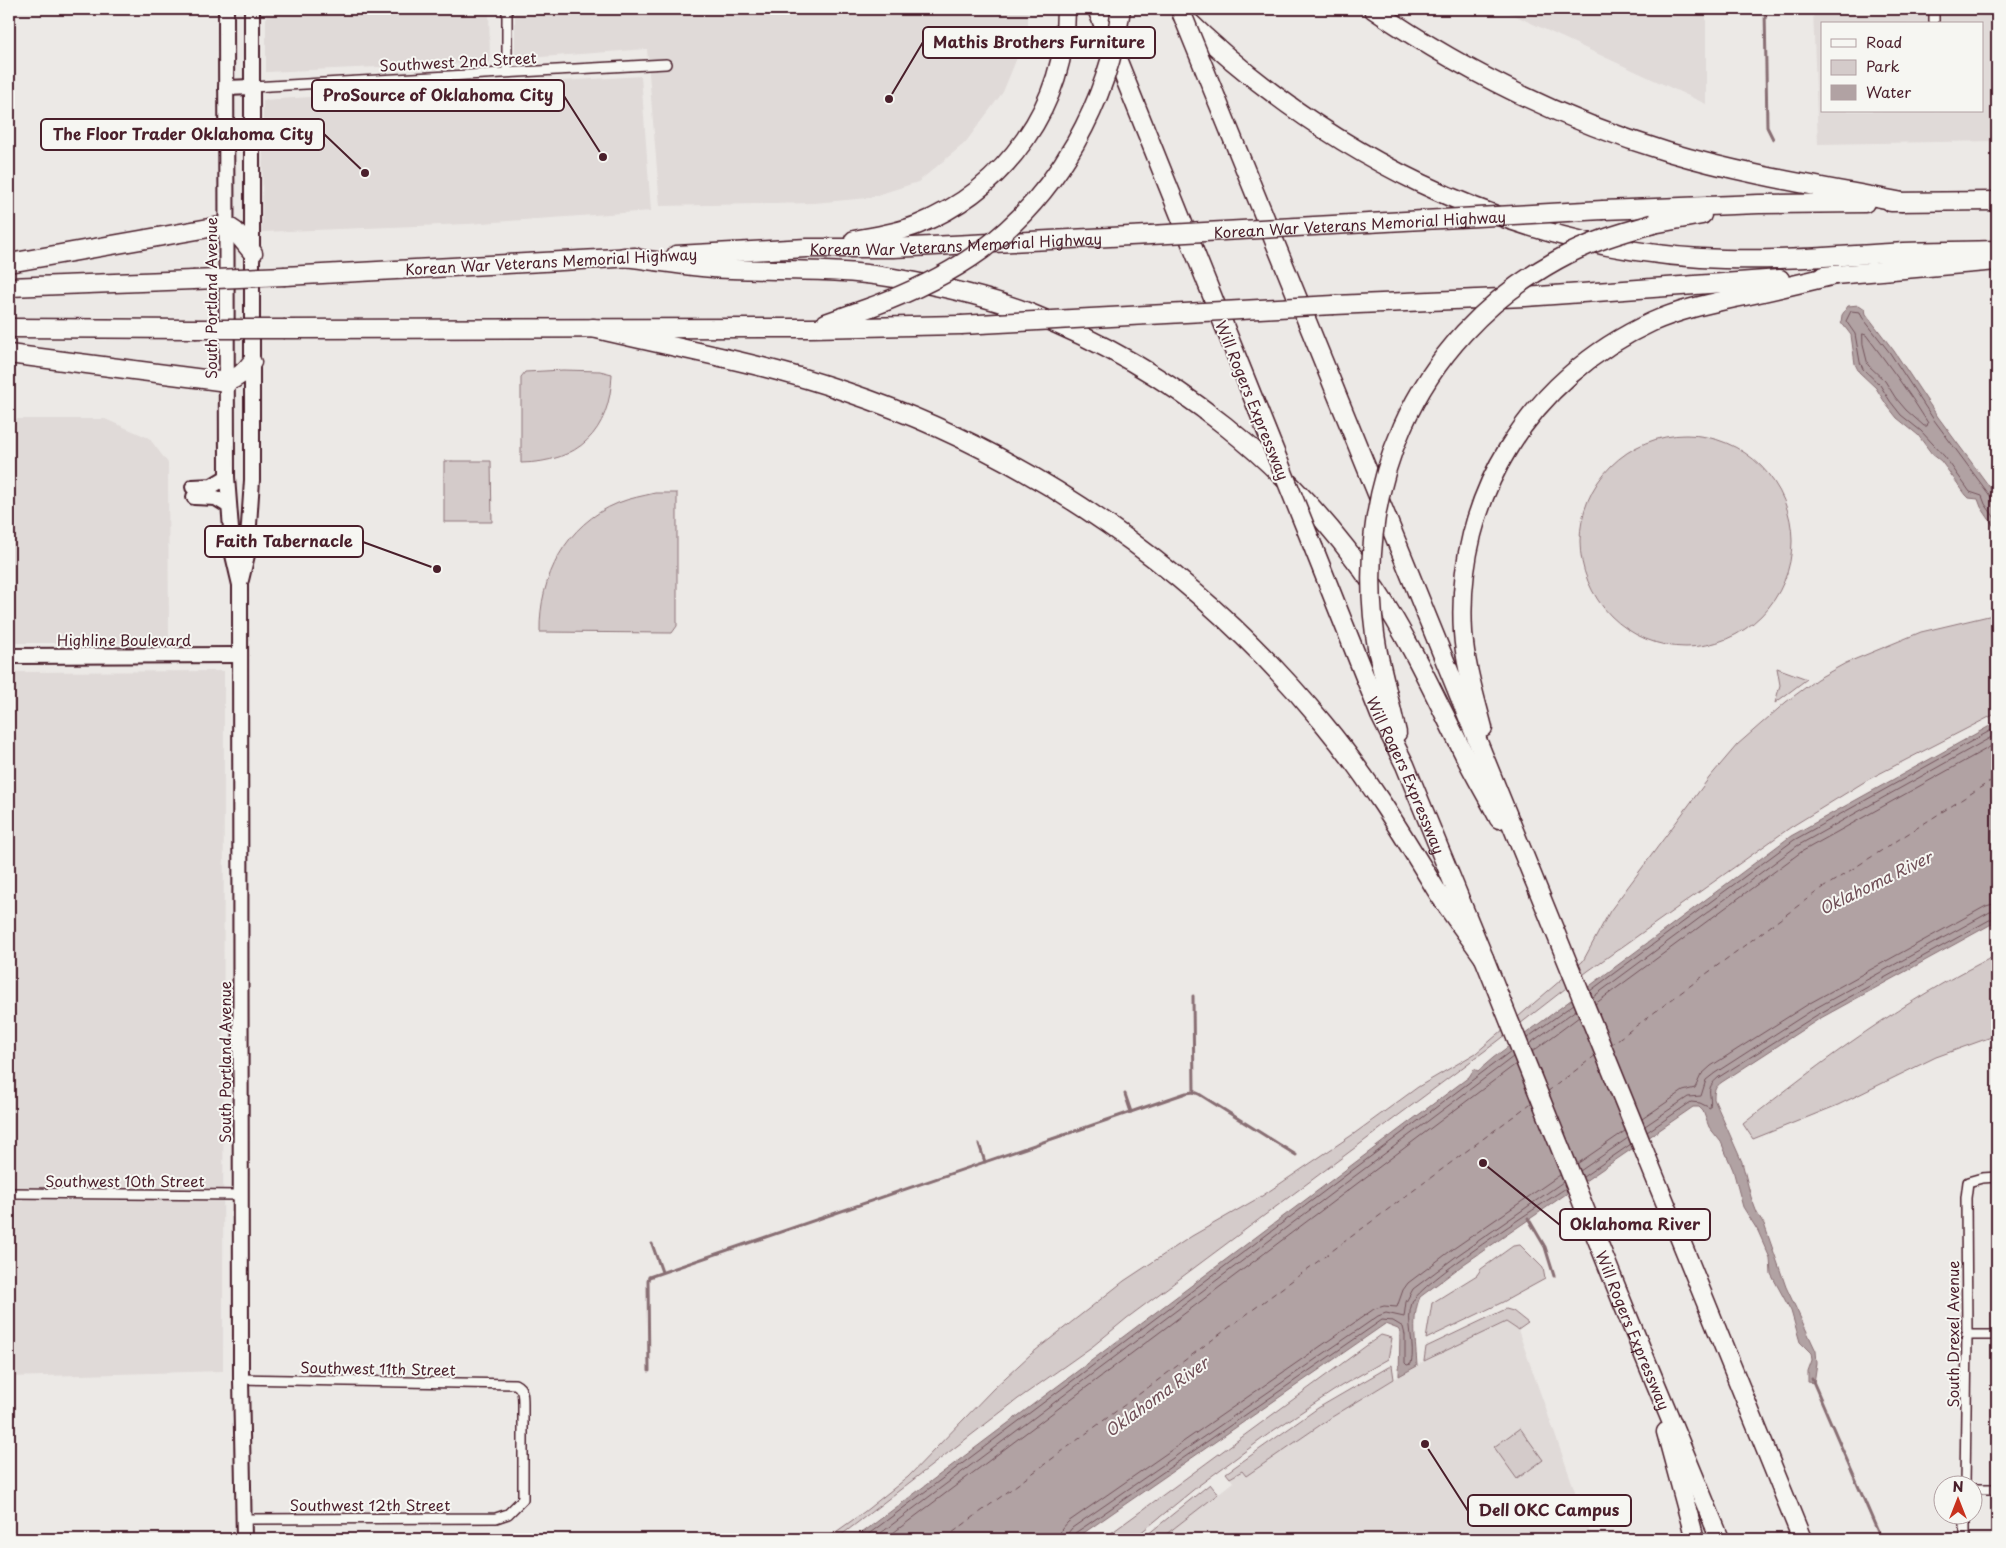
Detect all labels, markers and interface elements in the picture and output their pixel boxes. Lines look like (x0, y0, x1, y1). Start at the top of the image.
legend (1821, 22, 1984, 112)
callout: Mathis Brothers Furniture (923, 27, 1155, 58)
text: Mathis Brothers Furniture (933, 29, 1145, 53)
text: Road (1866, 30, 1902, 53)
street label: Southwest 2nd Street (379, 45, 537, 77)
text: Park (1866, 54, 1900, 77)
callout: ProSource of Oklahoma City (312, 80, 564, 111)
text: Water (1866, 80, 1911, 103)
text: ProSource of Oklahoma City (323, 82, 553, 106)
callout: The Floor Trader Oklahoma City (41, 119, 324, 150)
text: The Floor Trader Oklahoma City (53, 121, 313, 145)
street label: Korean War Veterans Memorial Highway (1213, 204, 1507, 243)
street label: South Portland Avenue (199, 217, 222, 379)
street label: Korean War Veterans Memorial Highway (809, 226, 1103, 260)
street label: Korean War Veterans Memorial Highway (404, 242, 698, 280)
street label: Will Rogers Expressway (1210, 317, 1296, 483)
callout: Faith Tabernacle (205, 526, 363, 557)
text: Faith Tabernacle (215, 528, 353, 552)
street label: Highline Boulevard (57, 628, 191, 651)
street label: Will Rogers Expressway (1362, 692, 1452, 857)
water label: Oklahoma River (1815, 843, 1938, 920)
street label: South Portland Avenue (213, 981, 236, 1143)
street label: Southwest 10th Street (45, 1169, 205, 1192)
callout: Oklahoma River (1560, 1209, 1710, 1240)
text: Oklahoma River (1570, 1211, 1701, 1235)
street label: Will Rogers Expressway (1591, 1247, 1677, 1413)
street label: South Drexel Avenue (1941, 1261, 1964, 1407)
water label: Oklahoma River (1099, 1349, 1215, 1442)
street label: Southwest 11th Street (300, 1355, 456, 1381)
north arrow (1934, 1476, 1984, 1526)
text: N (1952, 1476, 1964, 1497)
street label: Southwest 12th Street (290, 1493, 450, 1516)
callout: Dell OKC Campus (1468, 1495, 1631, 1526)
text: Dell OKC Campus (1478, 1497, 1620, 1521)

